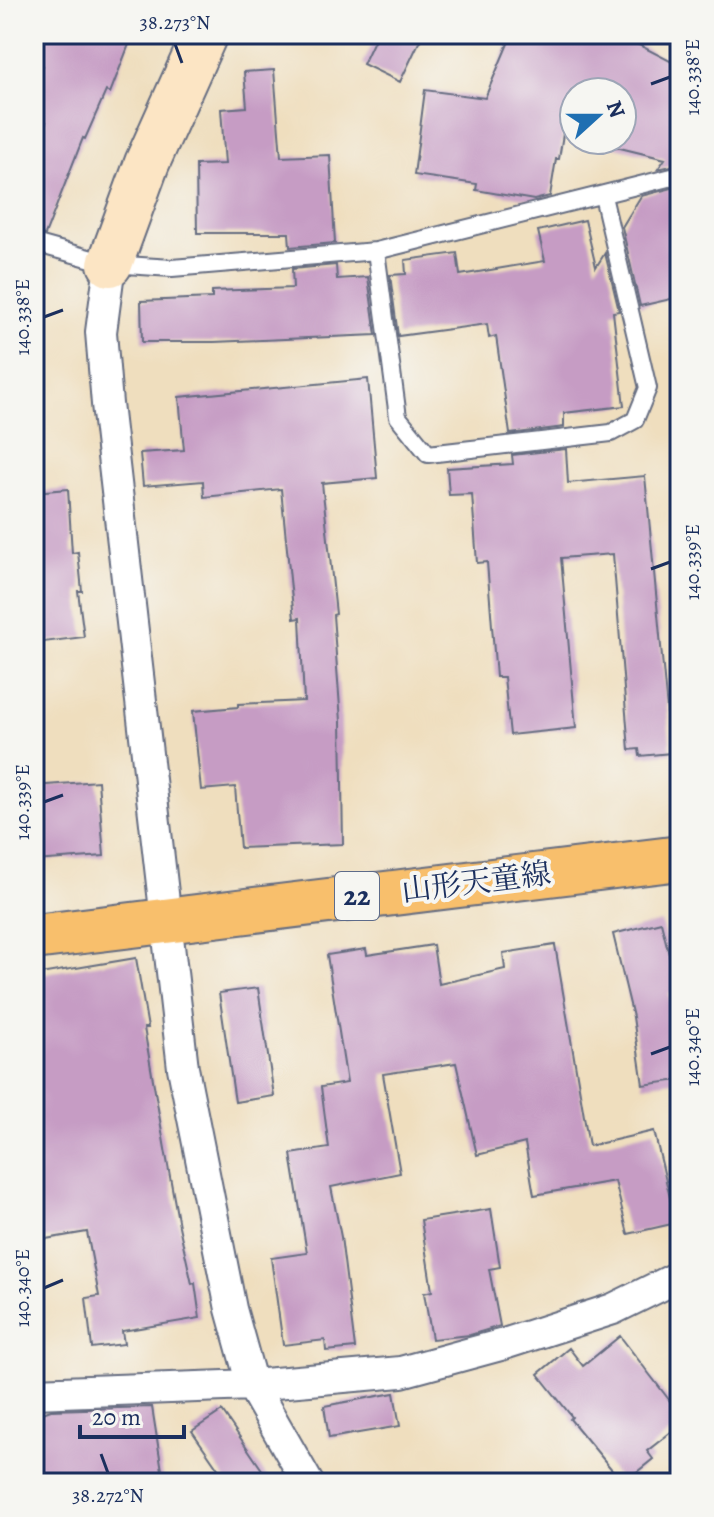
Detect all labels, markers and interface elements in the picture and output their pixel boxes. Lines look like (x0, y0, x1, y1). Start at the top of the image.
text: 38.273°N (140, 9, 210, 36)
text: 140.338°E (679, 39, 706, 115)
north arrow (558, 76, 638, 156)
text: N (599, 96, 633, 122)
text: 140.338°E (9, 279, 36, 355)
text: 140.339°E (679, 524, 706, 600)
text: 140.339°E (9, 764, 36, 840)
street label: 山形天童線 (399, 853, 553, 911)
road number: 22 (335, 872, 379, 920)
text: 140.340°E (679, 1008, 706, 1086)
text: 140.340°E (9, 1249, 36, 1327)
scale bar (80, 1389, 184, 1439)
text: 20 m (92, 1401, 141, 1433)
text: 38.272°N (72, 1482, 144, 1509)

